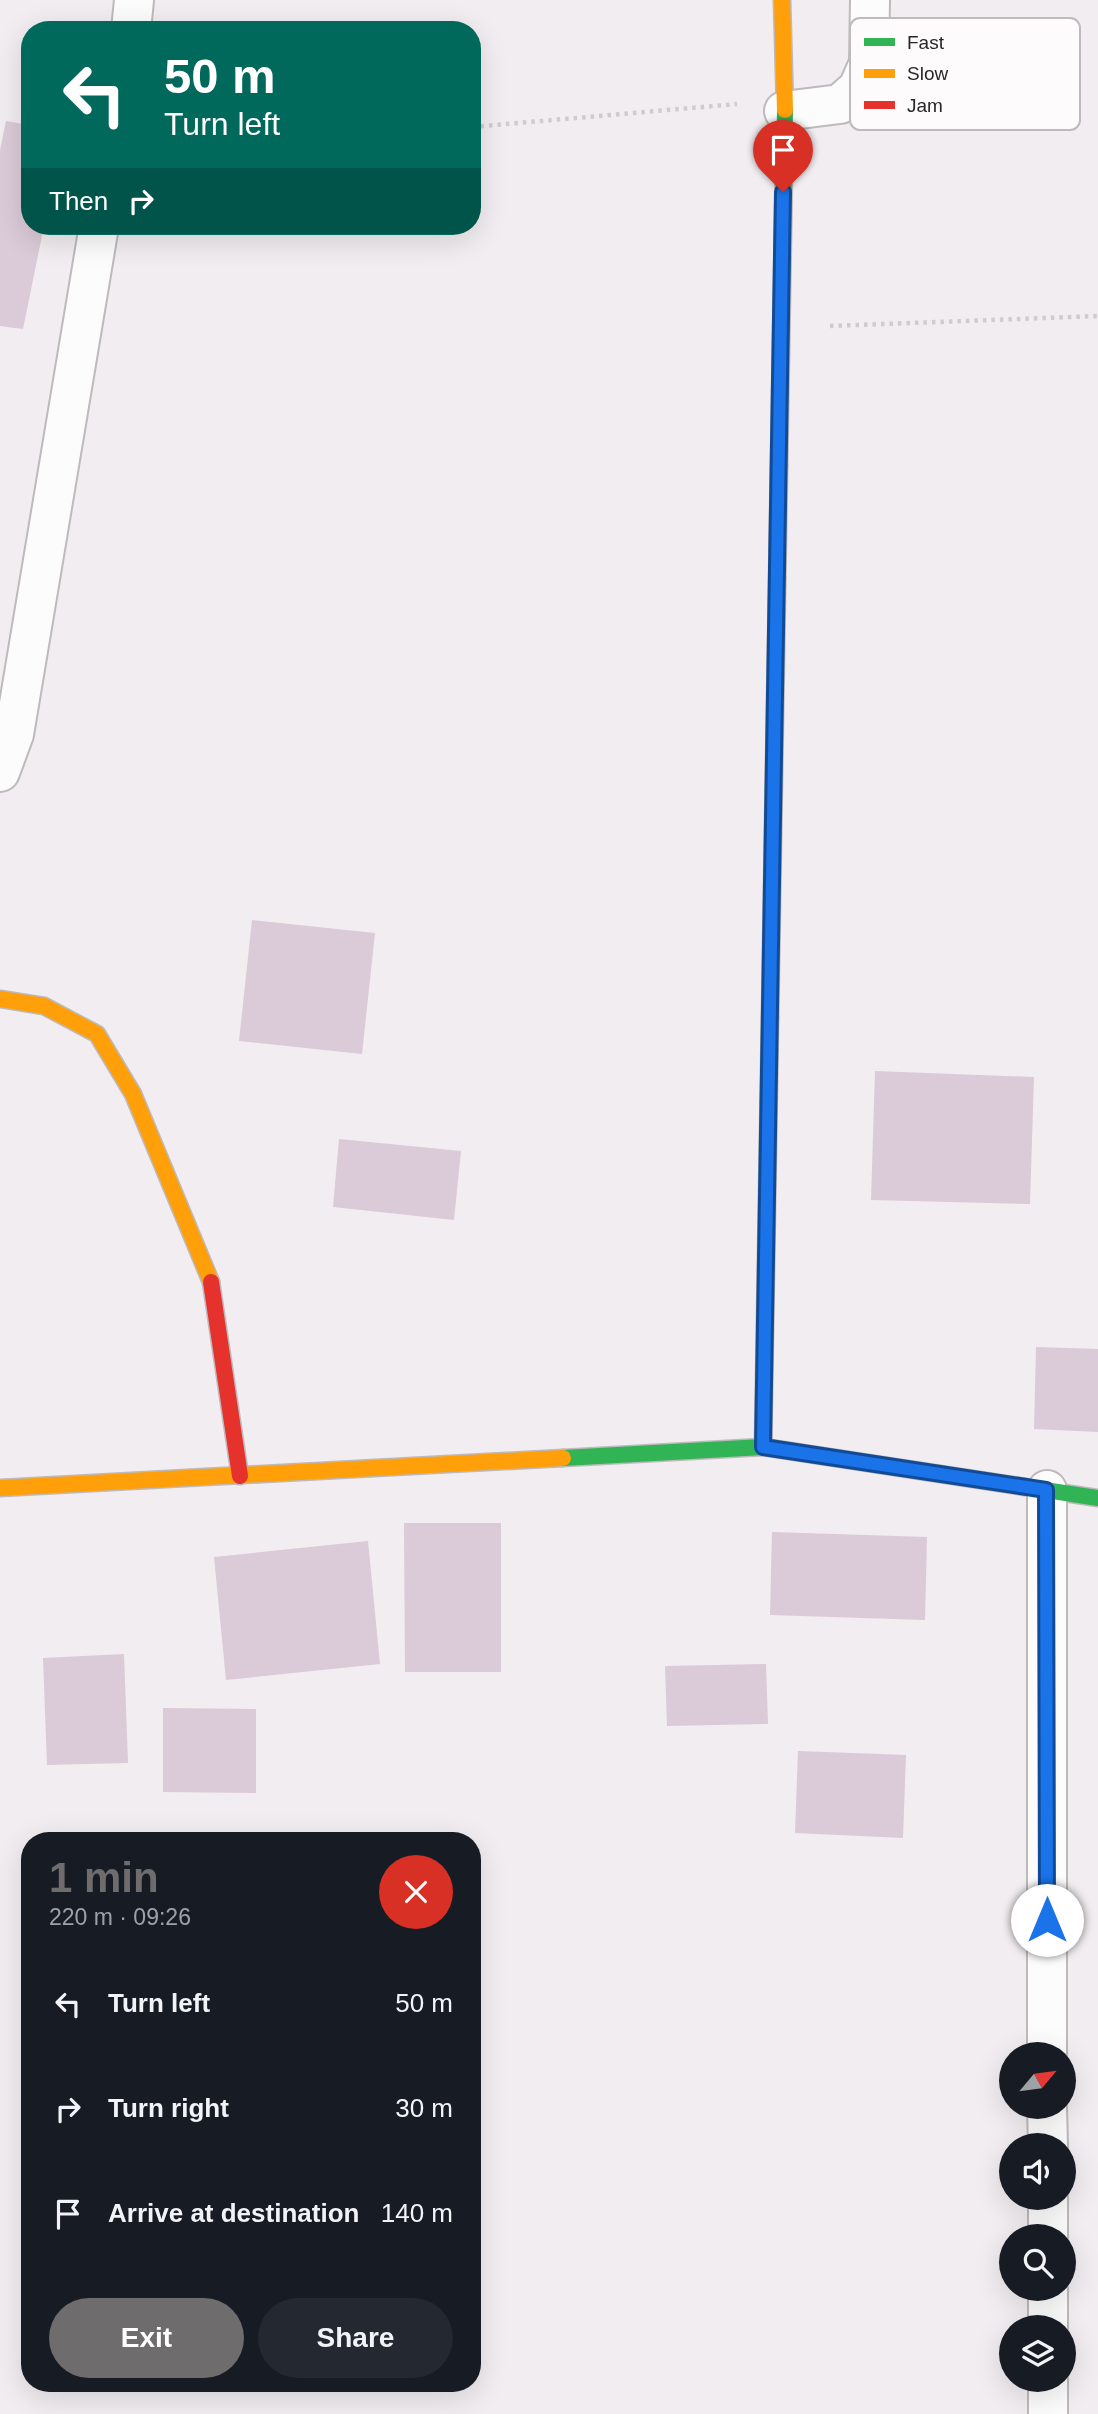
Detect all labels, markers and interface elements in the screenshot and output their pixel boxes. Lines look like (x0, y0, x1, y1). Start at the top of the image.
legend (850, 18, 1080, 130)
text: Fast (907, 32, 945, 53)
icon: left (49, 49, 140, 140)
text: 50 m (164, 49, 276, 103)
text: Slow (907, 63, 948, 84)
text: Jam (907, 95, 943, 116)
text: Turn left (164, 106, 280, 142)
pin (753, 120, 813, 192)
icon: arrive (764, 131, 802, 169)
icon: right (122, 182, 160, 220)
text: Then (49, 186, 108, 216)
text: 1 min (49, 1854, 159, 1901)
button: close (379, 1855, 453, 1929)
position arrow (1010, 1883, 1084, 1957)
text: 220 m · 09:26 (49, 1904, 191, 1930)
icon: left (49, 1985, 87, 2023)
text: Turn left (108, 1988, 210, 2018)
text: 50 m (395, 1988, 453, 2018)
north arrow (999, 2042, 1076, 2119)
map controls (999, 2042, 1076, 2392)
icon: right (49, 2090, 87, 2128)
text: Turn right (108, 2093, 229, 2123)
text: 30 m (395, 2093, 453, 2123)
button: sound (999, 2133, 1076, 2210)
icon: arrive (49, 2195, 87, 2233)
text: Arrive at destination (108, 2198, 359, 2228)
text: 140 m (381, 2198, 453, 2228)
button: search (999, 2224, 1076, 2301)
button: Exit (49, 2298, 244, 2378)
button: Share (258, 2298, 453, 2378)
button: layers (999, 2315, 1076, 2392)

